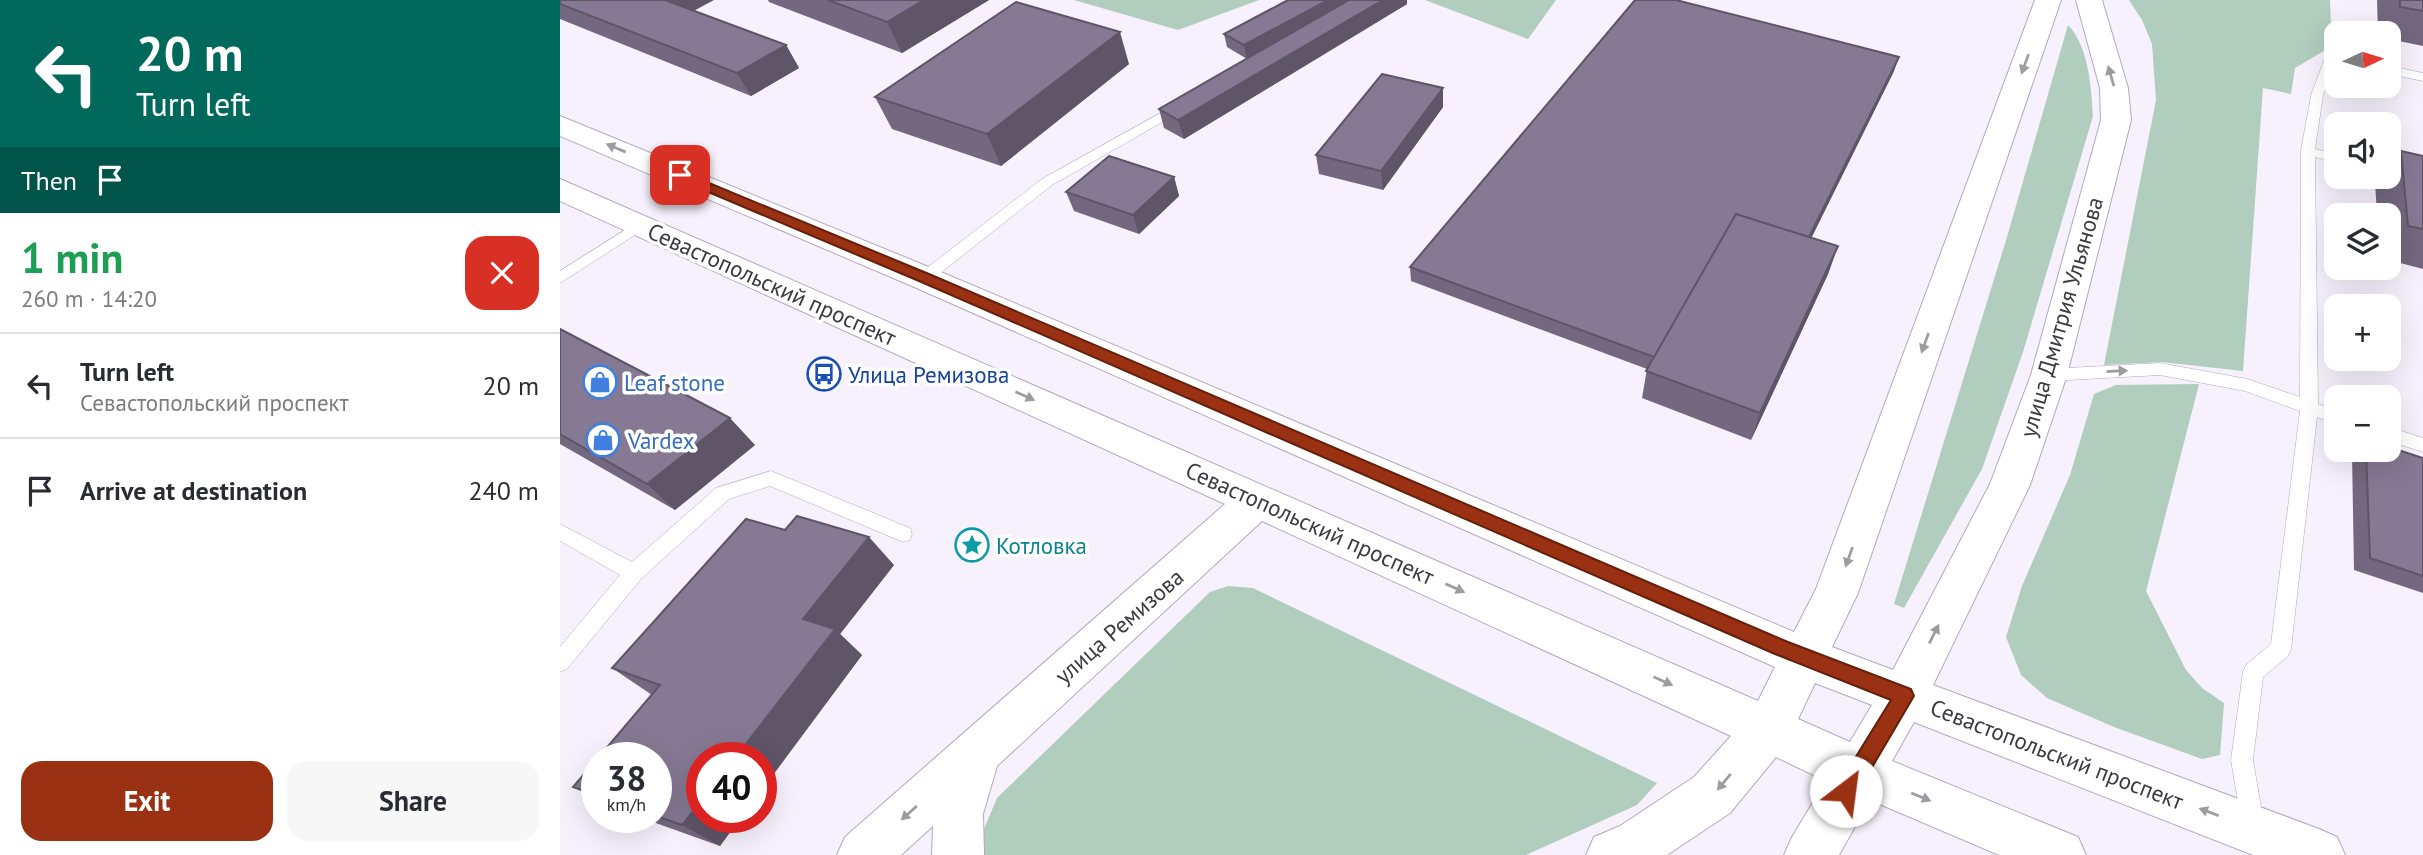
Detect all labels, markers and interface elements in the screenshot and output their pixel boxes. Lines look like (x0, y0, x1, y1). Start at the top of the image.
text: 20 m (136, 21, 243, 85)
north arrow (2324, 21, 2401, 98)
map controls (2324, 21, 2401, 462)
icon: left (21, 28, 112, 119)
one-way arrow (2019, 54, 2030, 75)
one-way arrow (2105, 65, 2116, 87)
text: Turn left (136, 83, 251, 125)
button: sound (2324, 112, 2401, 189)
one-way arrow (605, 143, 626, 154)
pin (650, 145, 710, 205)
icon: arrive (661, 156, 699, 194)
icon: arrive (91, 161, 129, 199)
text: Then (21, 164, 77, 197)
street label: улица Дмитрия Ульянова (2013, 193, 2109, 441)
button: layers (2324, 203, 2401, 280)
street label: Севастопольский проспект (643, 216, 901, 352)
text: 1 min (21, 230, 123, 285)
button: close (465, 236, 539, 310)
text: 260 m · 14:20 (21, 284, 157, 313)
button: + (2324, 294, 2401, 371)
one-way arrow (1919, 332, 1930, 353)
text: Turn left (80, 355, 174, 388)
bus stop icon: Улица Ремизова (805, 355, 843, 393)
place label: Улица Ремизова (848, 360, 1009, 389)
shop icon: Leaf stone (581, 363, 619, 401)
one-way arrow (2106, 365, 2128, 376)
icon: left (21, 367, 59, 405)
place label: Leaf stone (624, 368, 725, 397)
text: 20 m (483, 369, 539, 402)
button: − (2324, 385, 2401, 462)
text: Севастопольский проспект (80, 388, 349, 417)
one-way arrow (1015, 390, 1035, 402)
shop icon: Vardex (584, 421, 622, 459)
place label: Vardex (627, 426, 695, 455)
street label: Севастопольский проспект (1181, 455, 1439, 591)
icon: arrive (21, 472, 59, 510)
text: Arrive at destination (80, 474, 307, 507)
text: 240 m (468, 474, 539, 507)
place icon: Котловка (953, 526, 991, 564)
place label: Котловка (996, 531, 1087, 560)
one-way arrow (1843, 547, 1854, 568)
street label: улица Ремизова (1049, 562, 1189, 690)
one-way arrow (1445, 582, 1465, 594)
one-way arrow (1928, 624, 1939, 644)
one-way arrow (1652, 676, 1673, 687)
street label: Севастопольский проспект (1926, 692, 2188, 816)
speed limit sign: 40 (686, 742, 777, 833)
position arrow (1809, 754, 1883, 828)
text: 38 (607, 755, 646, 801)
button: Exit (21, 761, 273, 841)
button: Share (287, 761, 539, 841)
one-way arrow (1717, 773, 1732, 790)
one-way arrow (1911, 792, 1932, 803)
text: km/h (607, 793, 646, 816)
one-way arrow (901, 804, 918, 820)
one-way arrow (2199, 806, 2220, 817)

